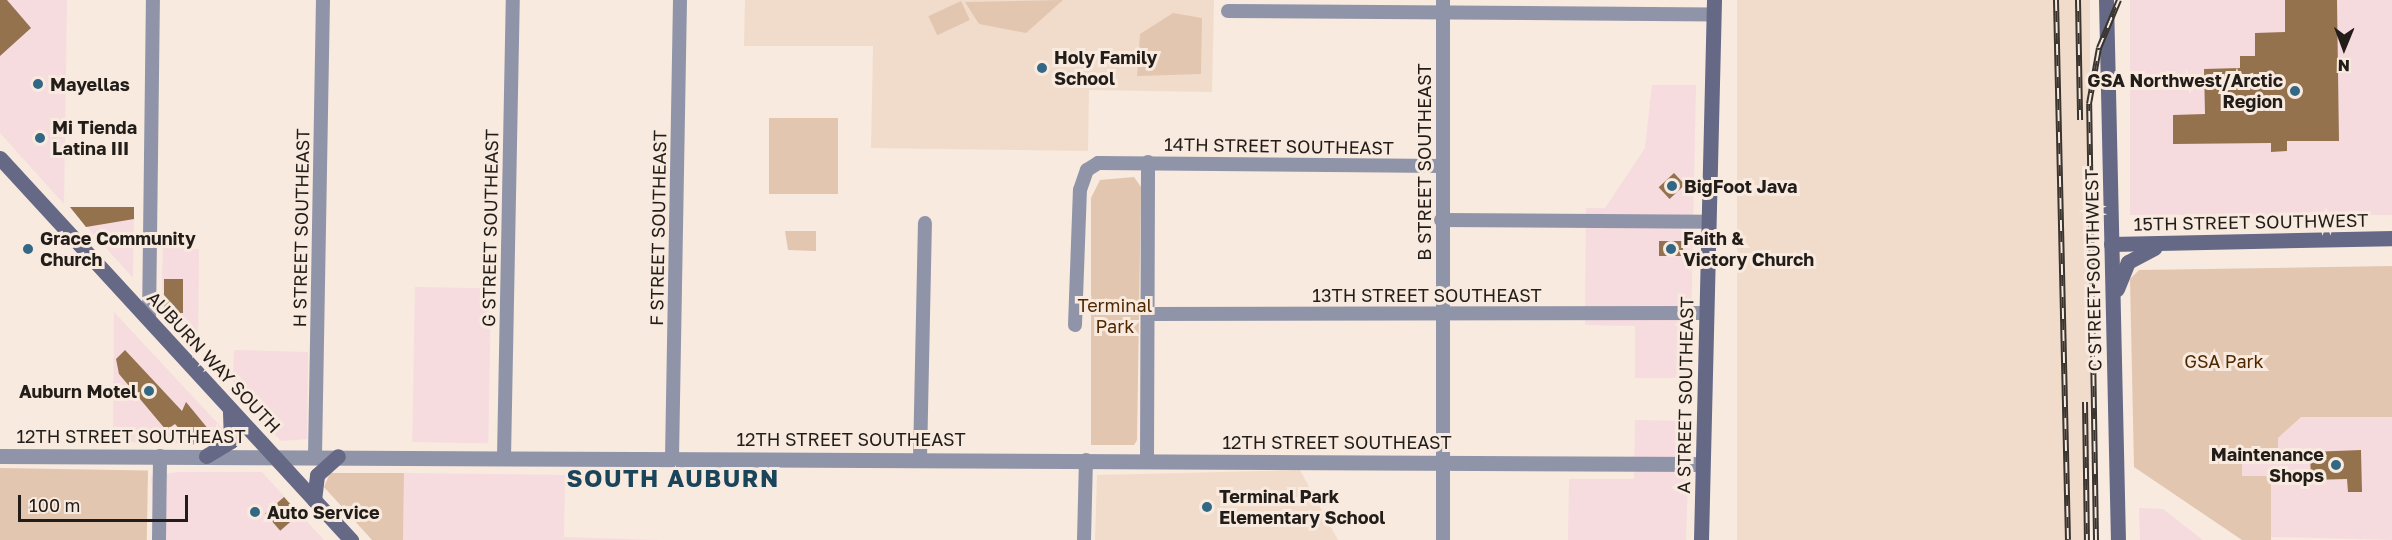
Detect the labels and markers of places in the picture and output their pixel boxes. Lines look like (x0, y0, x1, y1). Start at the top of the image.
place label: Holy Family School (1054, 47, 1157, 90)
marker: Holy Family School (1035, 61, 1049, 75)
place label: GSA Northwest/Arctic Region (2087, 70, 2283, 112)
place label: Mayellas (50, 73, 130, 95)
marker: Mayellas (31, 77, 45, 91)
marker: GSA Northwest/Arctic Region (2288, 84, 2302, 98)
place label: Mi Tienda Latina III (52, 117, 137, 160)
marker: Mi Tienda Latina III (33, 131, 47, 145)
place label: BigFoot Java (1684, 175, 1797, 197)
marker: BigFoot Java (1665, 179, 1679, 193)
place label: Grace Community Church (40, 228, 196, 270)
place label: Faith & Victory Church (1683, 228, 1814, 270)
marker: Grace Community Church (21, 242, 35, 256)
marker: Faith & Victory Church (1664, 242, 1678, 256)
place label: Auburn Motel (19, 380, 137, 402)
marker: Auburn Motel (142, 384, 156, 398)
place label: Maintenance Shops (2211, 444, 2324, 486)
marker: Maintenance Shops (2329, 458, 2343, 472)
place label: Terminal Park Elementary School (1219, 486, 1385, 528)
marker: Terminal Park Elementary School (1200, 500, 1214, 514)
place label: Auto Service (267, 501, 380, 523)
marker: Auto Service (248, 505, 262, 519)

